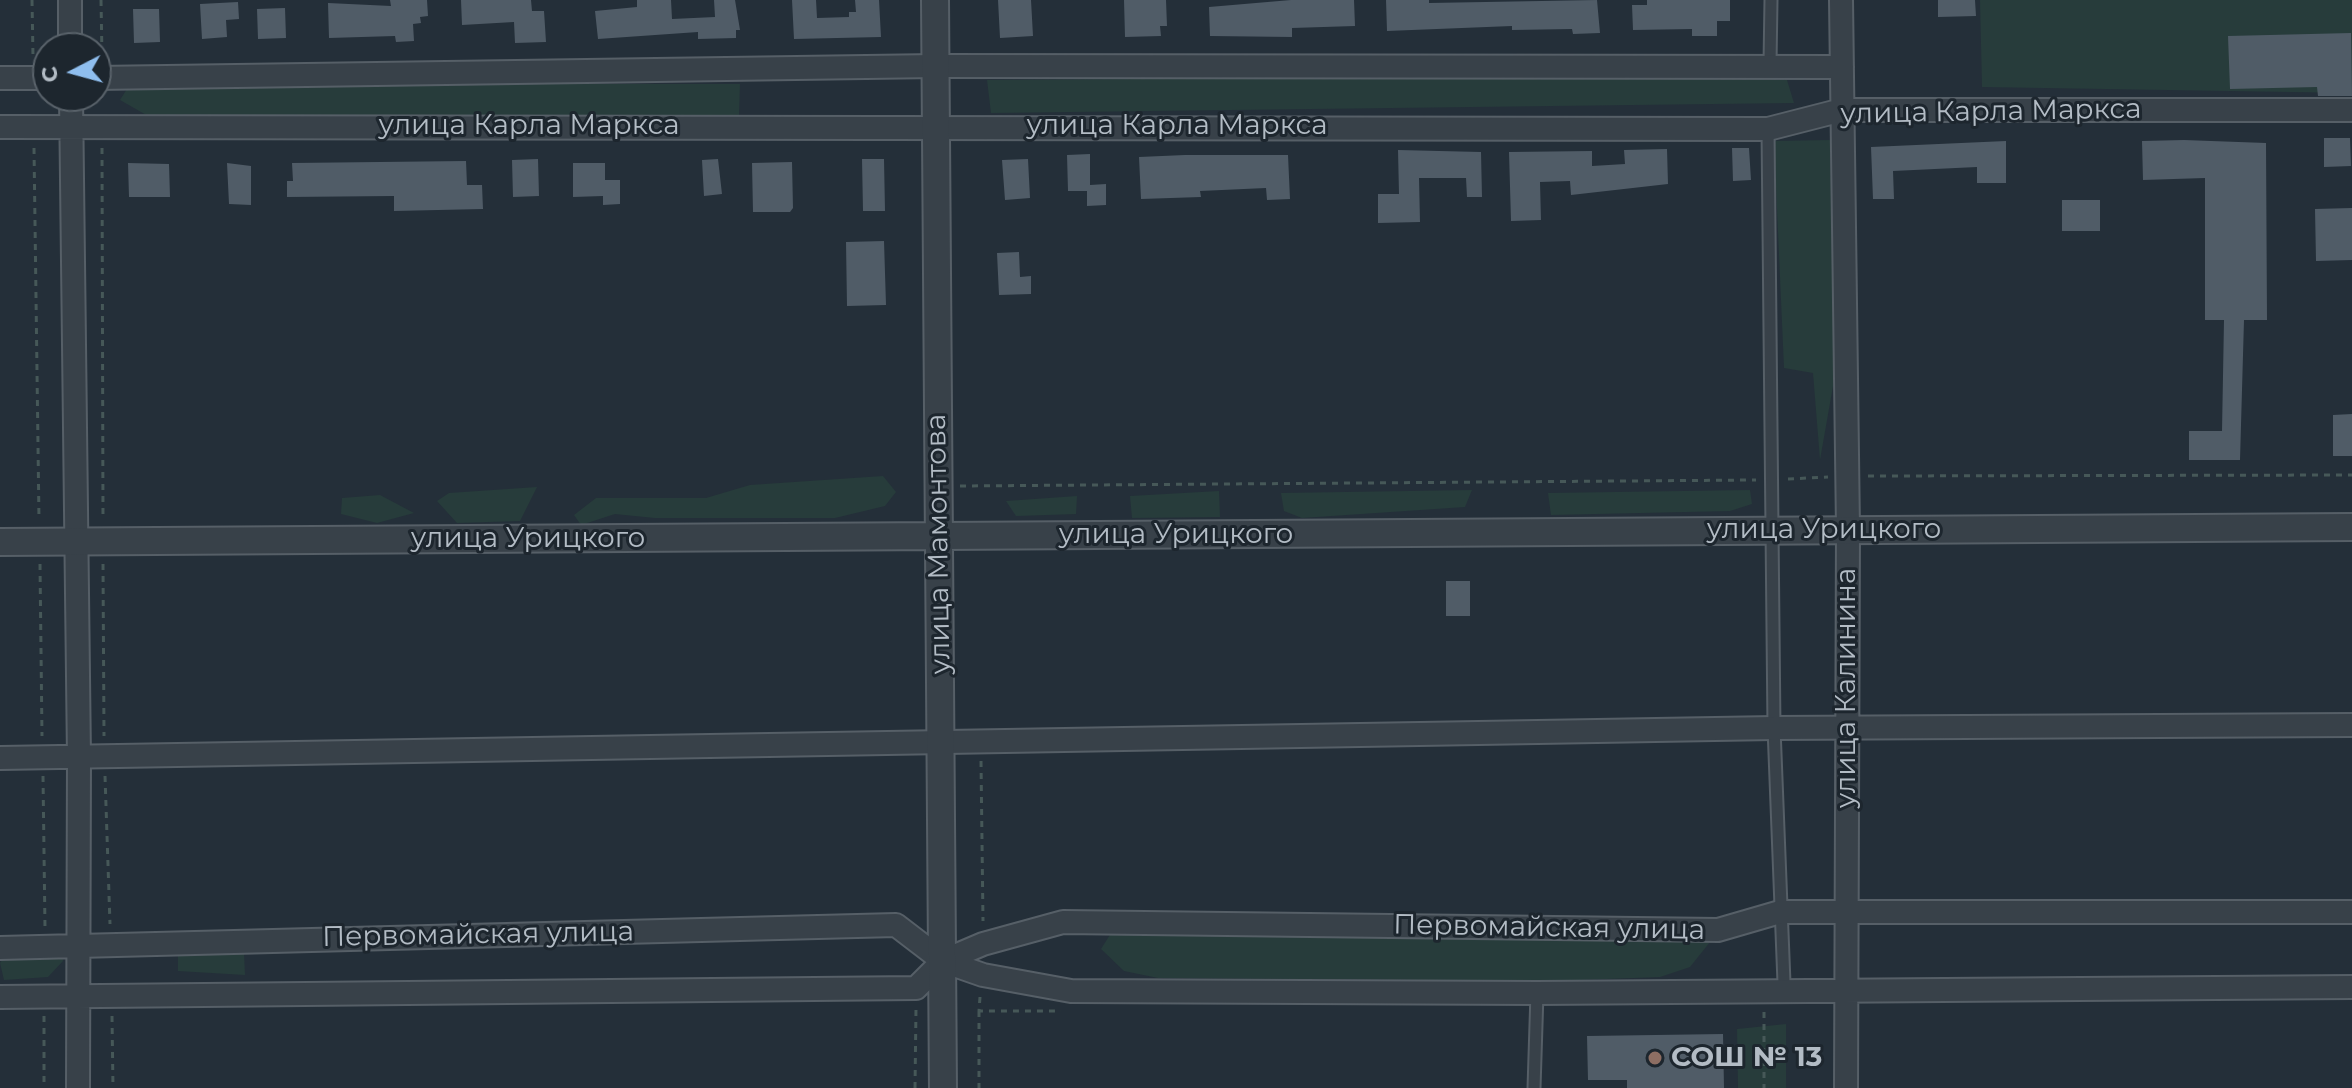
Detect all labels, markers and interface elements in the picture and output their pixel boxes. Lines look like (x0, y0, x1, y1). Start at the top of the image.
north arrow (32, 32, 112, 112)
text: С (35, 65, 64, 84)
street label: улица Карла Маркса (1840, 93, 2142, 131)
street label: улица Карла Маркса (378, 109, 680, 143)
street label: улица Карла Маркса (1026, 109, 1328, 143)
street label: улица Мамонтова (920, 413, 958, 675)
street label: улица Урицкого (1707, 513, 1941, 547)
street label: улица Урицкого (1059, 518, 1293, 552)
street label: улица Урицкого (411, 522, 645, 556)
street label: улица Калинина (1830, 568, 1864, 808)
street label: Первомайская улица (1393, 908, 1705, 948)
street label: Первомайская улица (322, 915, 634, 955)
place label: СОШ № 13 (1671, 1041, 1822, 1075)
marker: СОШ № 13 (1646, 1049, 1664, 1067)

